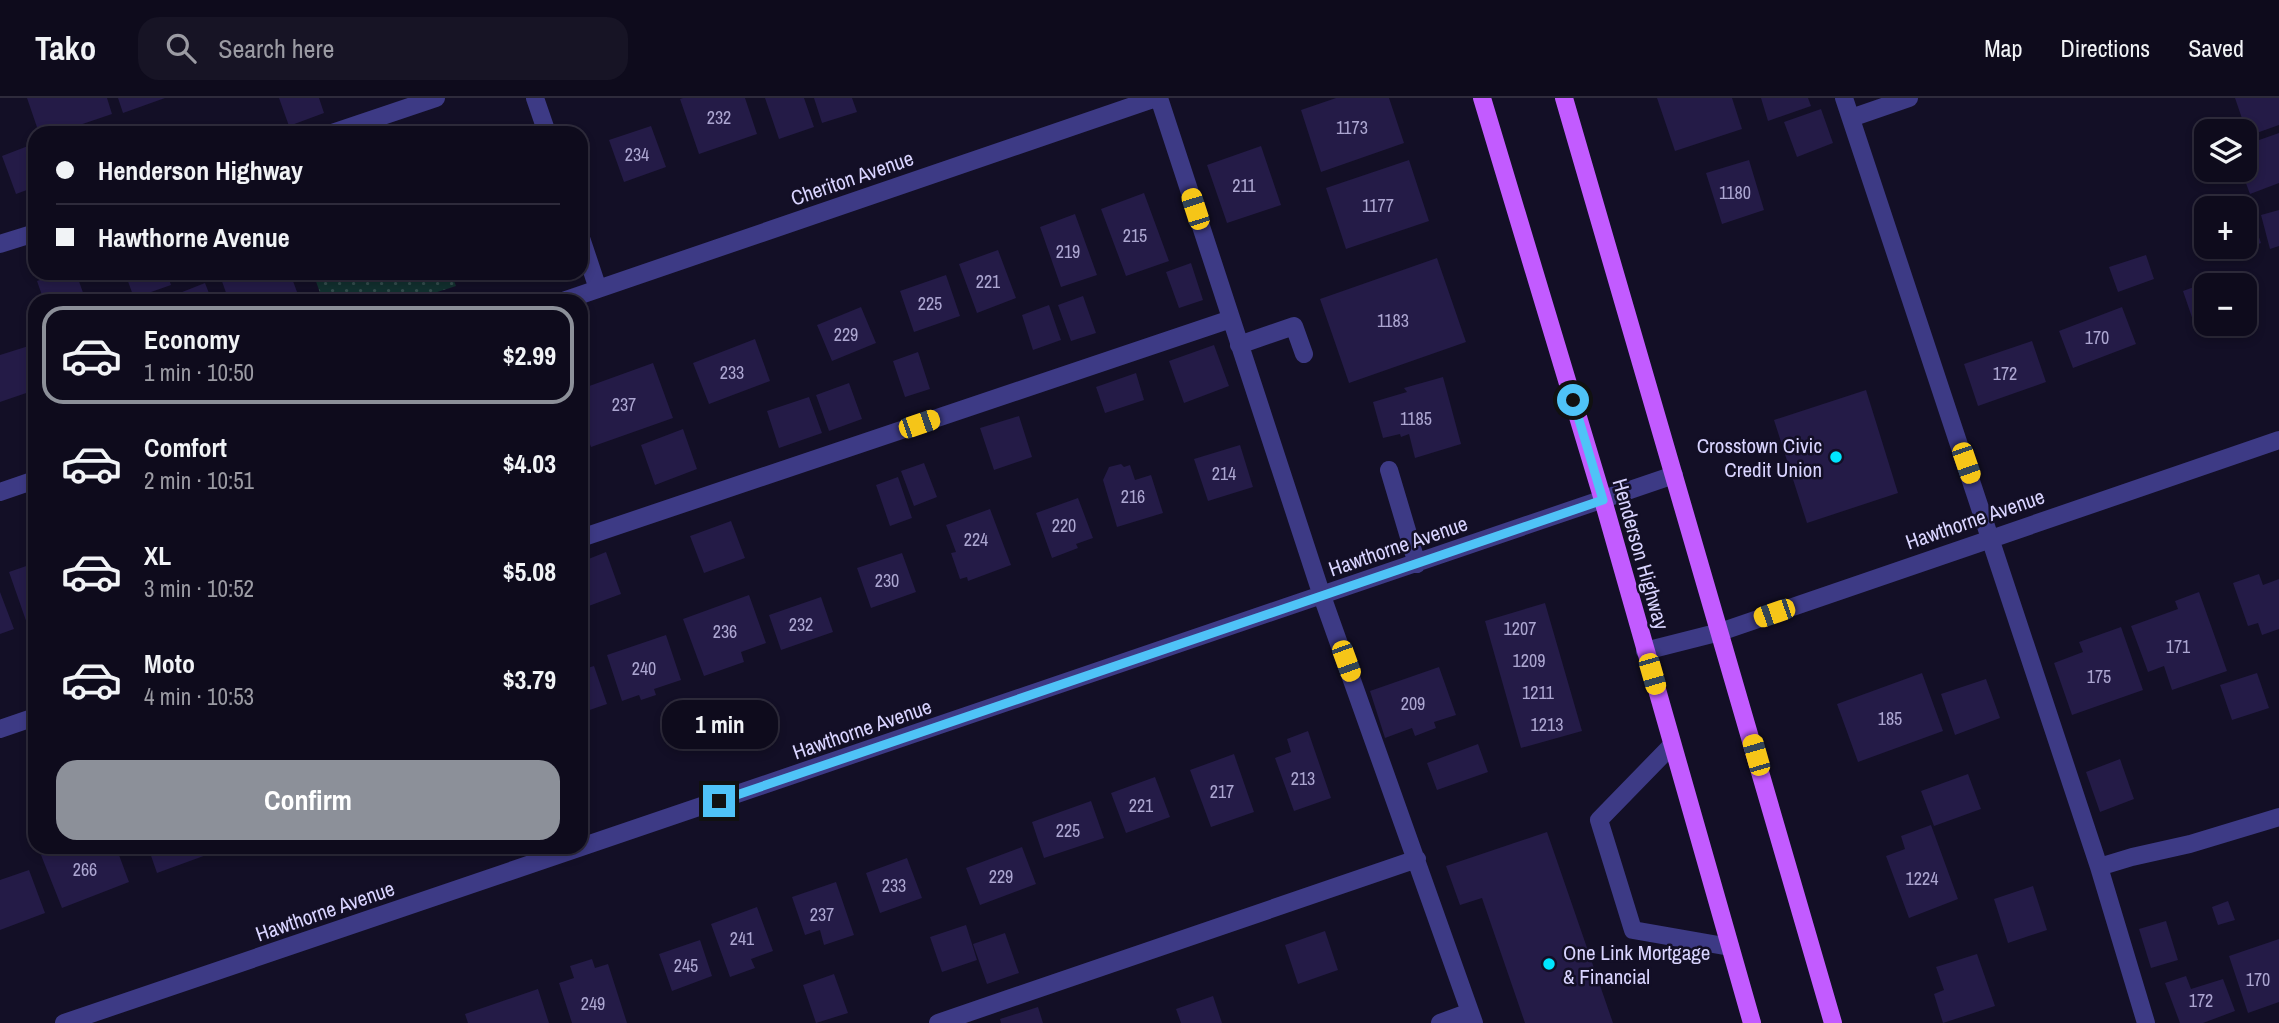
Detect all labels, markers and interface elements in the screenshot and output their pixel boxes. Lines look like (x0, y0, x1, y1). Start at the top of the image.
search box (138, 17, 628, 80)
text: Tako (35, 26, 96, 70)
icon: search (162, 29, 200, 67)
text: Search here (218, 31, 334, 66)
text: Map (1984, 32, 2022, 64)
text: Directions (2060, 32, 2150, 64)
text: Saved (2188, 32, 2244, 64)
house number: 232 (707, 105, 731, 130)
house number: 1173 (1336, 115, 1368, 140)
map controls (2194, 119, 2257, 336)
button: layers (2194, 119, 2257, 182)
house number: 234 (625, 142, 649, 167)
street label: Cheriton Avenue (787, 143, 917, 213)
text: Henderson Highway (98, 153, 303, 188)
house number: 211 (1232, 173, 1257, 198)
house number: 1180 (1719, 180, 1751, 205)
car (1179, 186, 1212, 232)
house number: 1177 (1362, 193, 1394, 218)
button: + (2194, 196, 2257, 259)
text: Hawthorne Avenue (98, 220, 290, 255)
house number: 215 (1123, 223, 1147, 248)
house number: 219 (1056, 239, 1080, 264)
house number: 221 (976, 269, 1001, 294)
button: − (2194, 273, 2257, 336)
house number: 225 (918, 291, 942, 316)
house number: 1183 (1377, 308, 1409, 333)
text: Economy (144, 322, 240, 357)
house number: 229 (834, 322, 858, 347)
icon: car (60, 324, 123, 387)
house number: 170 (2085, 325, 2109, 350)
text: $2.99 (503, 338, 556, 373)
text: 1 min · 10:50 (144, 357, 254, 388)
house number: 233 (720, 360, 744, 385)
house number: 172 (1993, 361, 2017, 386)
route start (1557, 384, 1589, 416)
house number: 237 (612, 392, 636, 417)
house number: 1185 (1400, 406, 1432, 431)
car (896, 407, 943, 441)
text: Comfort (144, 430, 227, 465)
place label: Crosstown Civic Credit Union (1697, 431, 1822, 484)
icon: car (60, 432, 123, 495)
car (1950, 440, 1983, 486)
text: $4.03 (503, 446, 556, 481)
marker: Crosstown Civic Credit Union (1828, 449, 1844, 465)
house number: 214 (1212, 461, 1236, 486)
text: 2 min · 10:51 (144, 465, 254, 496)
street label: Henderson Highway (1606, 475, 1677, 633)
street label: Hawthorne Avenue (1902, 482, 2048, 556)
house number: 216 (1121, 484, 1145, 509)
street label: Hawthorne Avenue (1325, 509, 1471, 583)
house number: 220 (1052, 513, 1076, 538)
house number: 224 (964, 527, 988, 552)
text: XL (144, 538, 171, 573)
icon: car (60, 540, 123, 603)
text: $5.08 (503, 554, 556, 589)
house number: 230 (875, 568, 899, 593)
text: 3 min · 10:52 (144, 573, 254, 604)
car (1751, 596, 1798, 630)
house number: 232 (789, 612, 813, 637)
house number: 1207 (1504, 616, 1536, 641)
house number: 236 (713, 619, 737, 644)
house number: 171 (2166, 634, 2191, 659)
car (1329, 638, 1364, 684)
text: Moto (144, 646, 195, 681)
icon: car (60, 648, 123, 711)
house number: 1209 (1513, 648, 1545, 673)
car (1637, 651, 1668, 697)
house number: 240 (632, 656, 656, 681)
text: $3.79 (503, 662, 556, 697)
house number: 175 (2087, 664, 2111, 689)
house number: 1211 (1522, 680, 1555, 705)
text: 4 min · 10:53 (144, 681, 254, 712)
house number: 209 (1401, 691, 1425, 716)
street label: Hawthorne Avenue (789, 692, 935, 766)
callout: 1 min (661, 700, 777, 748)
house number: 185 (1878, 706, 1902, 731)
text: 1 min (695, 709, 745, 740)
house number: 1213 (1531, 712, 1563, 737)
car (1741, 732, 1772, 778)
button: Confirm (56, 760, 560, 840)
house number: 213 (1291, 766, 1315, 791)
house number: 217 (1210, 779, 1234, 804)
route end (703, 785, 735, 817)
house number: 221 (1129, 793, 1154, 818)
house number: 225 (1056, 818, 1080, 843)
house number: 266 (73, 857, 97, 882)
house number: 229 (989, 864, 1013, 889)
house number: 1224 (1906, 866, 1938, 891)
house number: 233 (882, 873, 906, 898)
street label: Hawthorne Avenue (252, 874, 398, 948)
house number: 237 (810, 902, 834, 927)
house number: 241 (730, 926, 755, 951)
place label: One Link Mortgage & Financial (1563, 938, 1710, 991)
house number: 245 (674, 953, 698, 978)
marker: One Link Mortgage & Financial (1541, 956, 1557, 972)
house number: 170 (2246, 967, 2270, 992)
house number: 172 (2189, 988, 2213, 1013)
house number: 249 (581, 991, 605, 1016)

